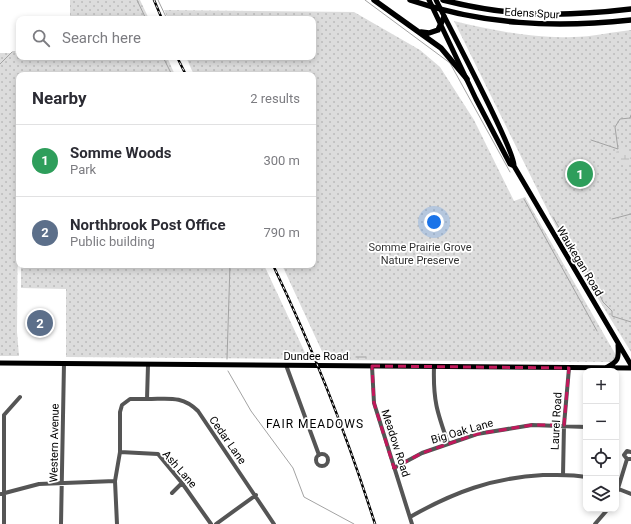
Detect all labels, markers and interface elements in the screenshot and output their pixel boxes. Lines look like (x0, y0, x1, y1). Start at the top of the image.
street label: Edens Spur (504, 6, 560, 21)
search box (16, 16, 316, 60)
icon: search (30, 27, 52, 49)
text: Search here (62, 29, 141, 47)
text: Nearby (32, 88, 87, 108)
text: 2 results (250, 91, 300, 106)
text: Somme Woods (70, 144, 172, 162)
text: 1 (41, 153, 49, 168)
text: 300 m (263, 153, 300, 168)
pin: 1 (567, 159, 593, 189)
text: Park (70, 162, 96, 177)
your location (424, 212, 444, 232)
text: Northbrook Post Office (70, 216, 226, 234)
street label: Waukegan Road (554, 224, 606, 299)
text: 2 (41, 225, 49, 240)
text: 790 m (263, 225, 300, 240)
text: Public building (70, 234, 155, 249)
park label: Somme Prairie Grove Nature Preserve (368, 241, 472, 267)
pin: 2 (27, 308, 53, 338)
street label: Dundee Road (283, 350, 349, 363)
map controls (583, 368, 619, 512)
button: + (583, 368, 619, 404)
street label: Laurel Road (548, 392, 565, 450)
street label: Western Avenue (47, 403, 62, 483)
button: − (583, 404, 619, 440)
street label: Meadow Road (379, 408, 413, 479)
street label: Cedar Lane (206, 414, 249, 467)
street label: Big Oak Lane (430, 416, 495, 447)
district label: FAIR MEADOWS (266, 417, 364, 431)
button: locate (583, 440, 619, 476)
street label: Ash Lane (160, 448, 200, 491)
button: layers (583, 476, 619, 512)

